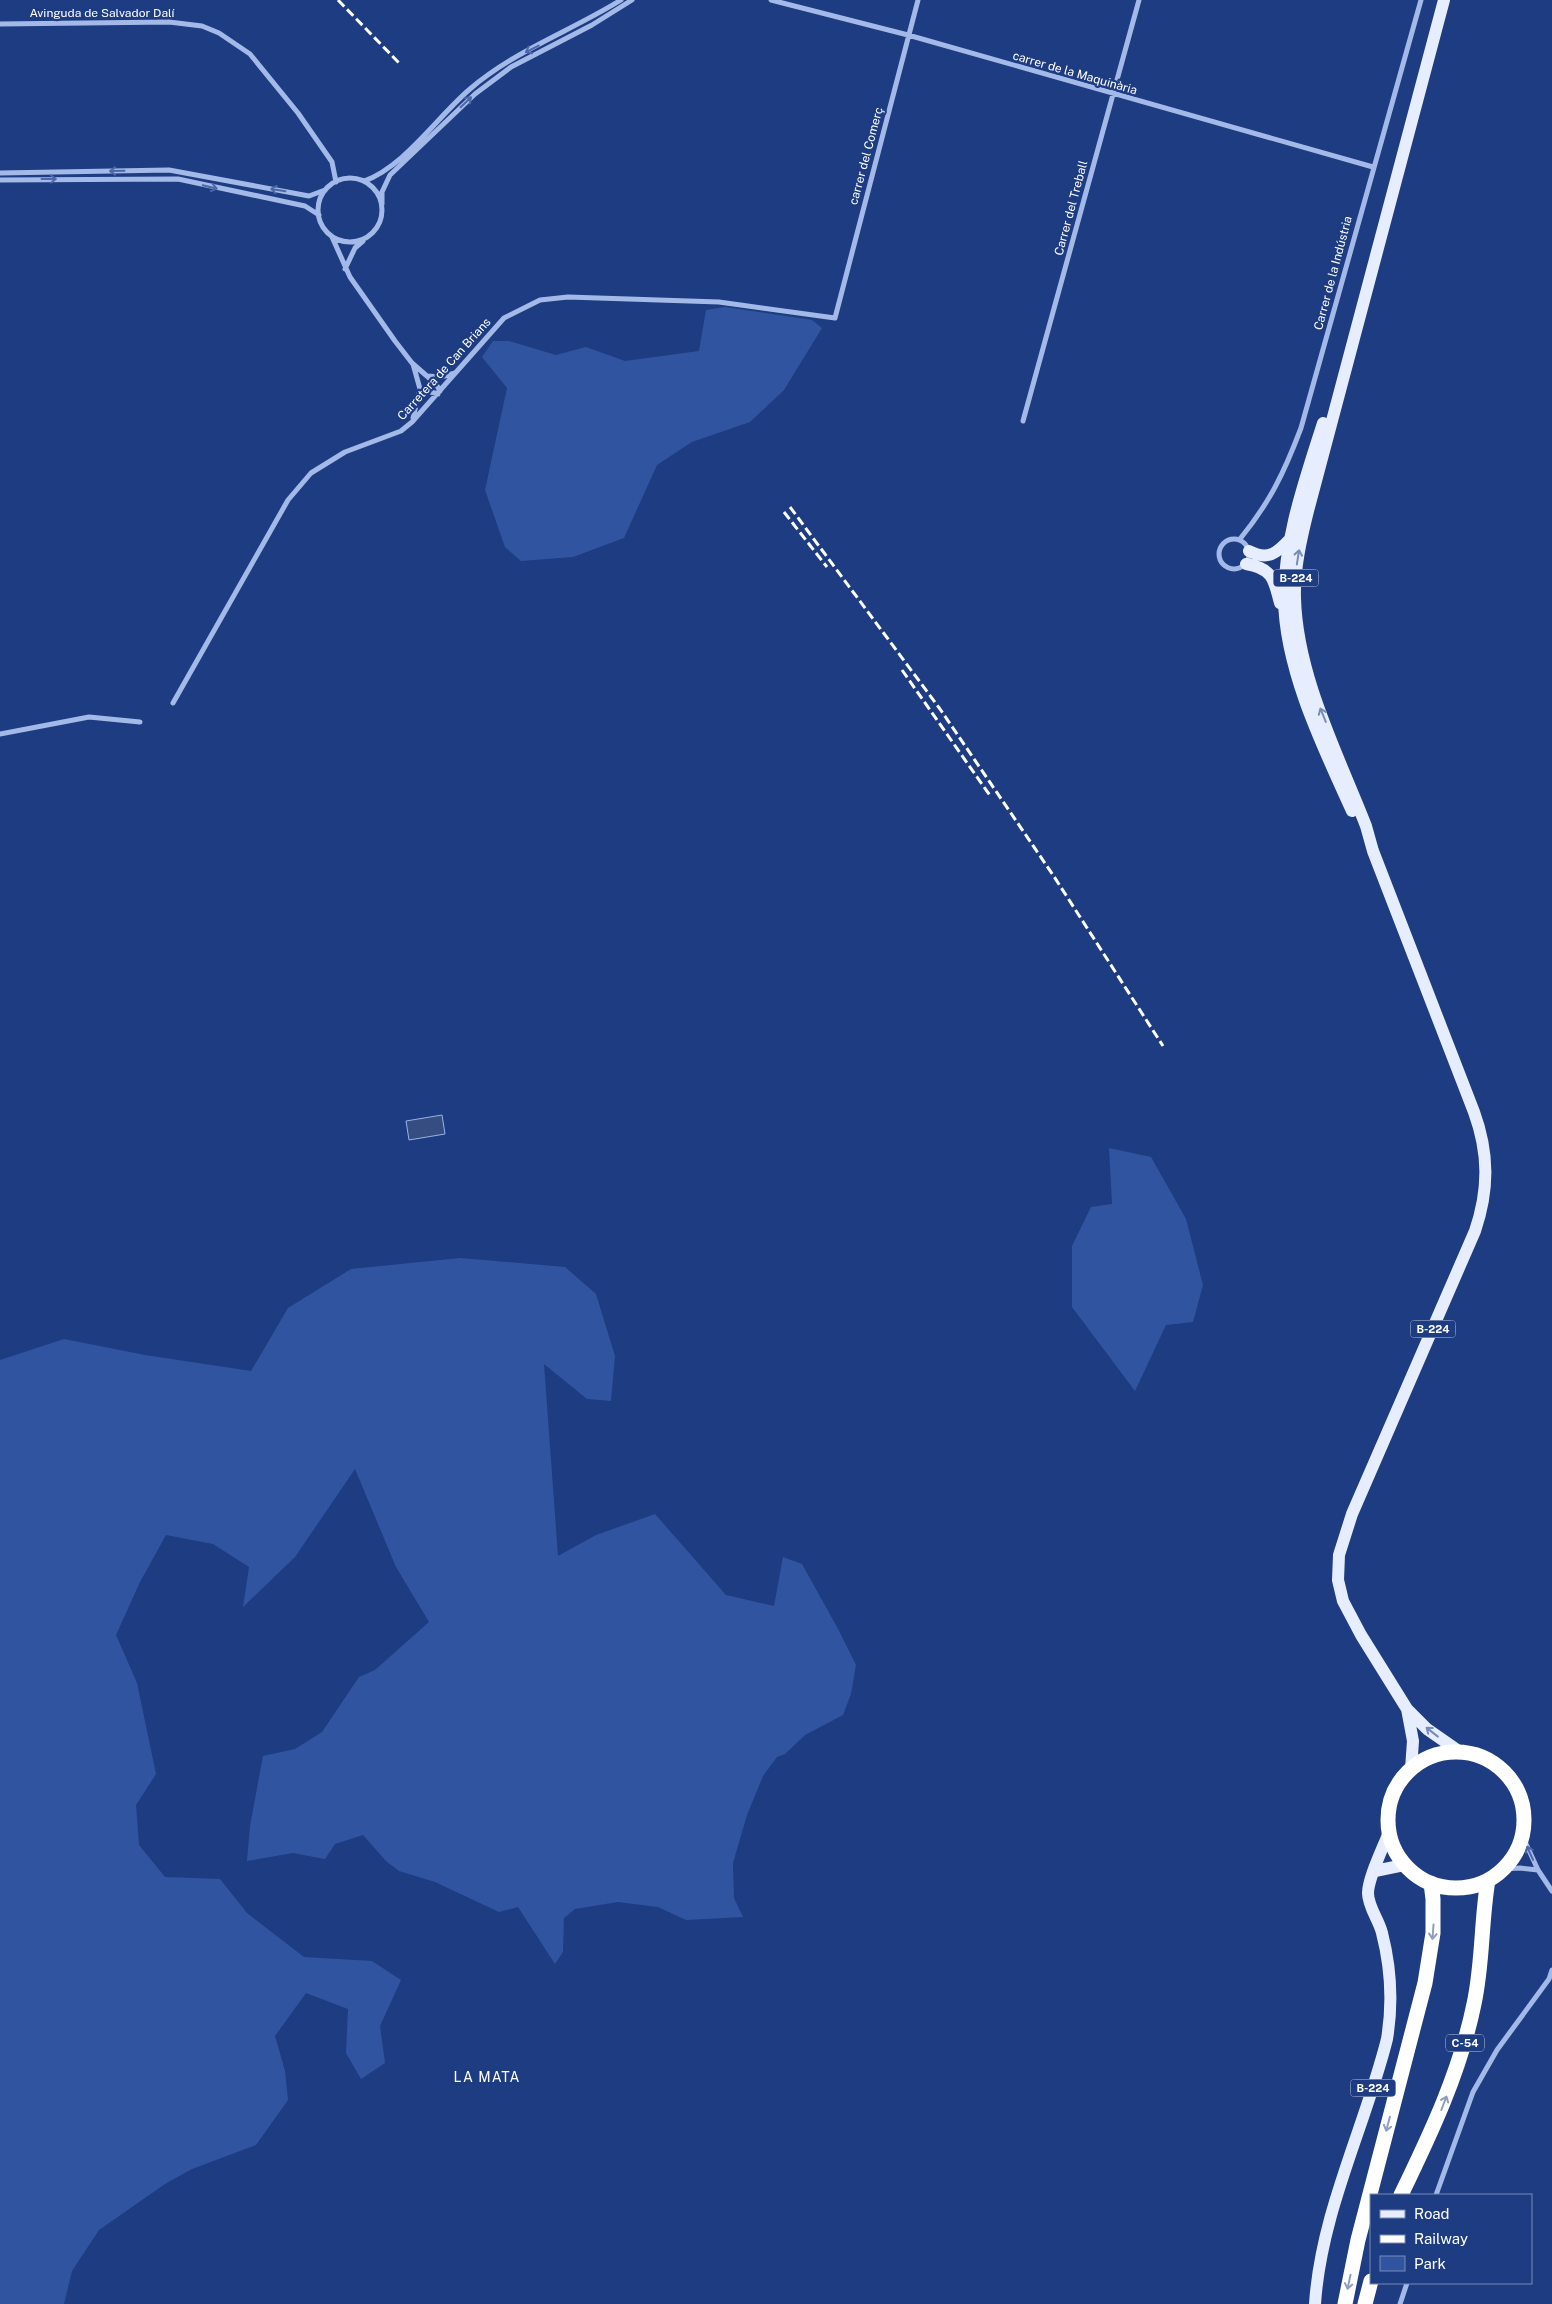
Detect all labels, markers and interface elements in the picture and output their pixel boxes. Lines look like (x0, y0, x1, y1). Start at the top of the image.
street label: Avinguda de Salvador Dalí (30, 6, 176, 20)
one-way arrow (525, 45, 540, 54)
street label: carrer de la Maquinària (1011, 49, 1139, 97)
one-way arrow (459, 96, 472, 108)
street label: carrer del Comerç (846, 106, 886, 206)
street label: Carrer del Treball (1052, 159, 1091, 257)
one-way arrow (110, 166, 126, 175)
one-way arrow (40, 174, 56, 184)
one-way arrow (202, 183, 218, 192)
one-way arrow (270, 185, 286, 195)
street label: Carrer de la Indústria (1311, 214, 1355, 332)
street label: Carretera de Can Brians (394, 315, 494, 423)
one-way arrow (1294, 549, 1304, 565)
road number: B-224 (1274, 570, 1318, 586)
one-way arrow (1317, 708, 1327, 723)
road number: B-224 (1410, 1320, 1456, 1338)
one-way arrow (1426, 1727, 1439, 1738)
one-way arrow (1525, 1846, 1535, 1861)
one-way arrow (1428, 1924, 1437, 1940)
road number: C-54 (1446, 2035, 1484, 2052)
district label: LA MATA (454, 2069, 520, 2085)
road number: B-224 (1350, 2080, 1396, 2096)
one-way arrow (1440, 2096, 1449, 2112)
one-way arrow (1383, 2115, 1392, 2131)
legend (1370, 2194, 1532, 2284)
text: Road (1414, 2205, 1450, 2222)
text: Railway (1414, 2230, 1468, 2247)
text: Park (1414, 2255, 1446, 2272)
one-way arrow (1344, 2273, 1353, 2289)

